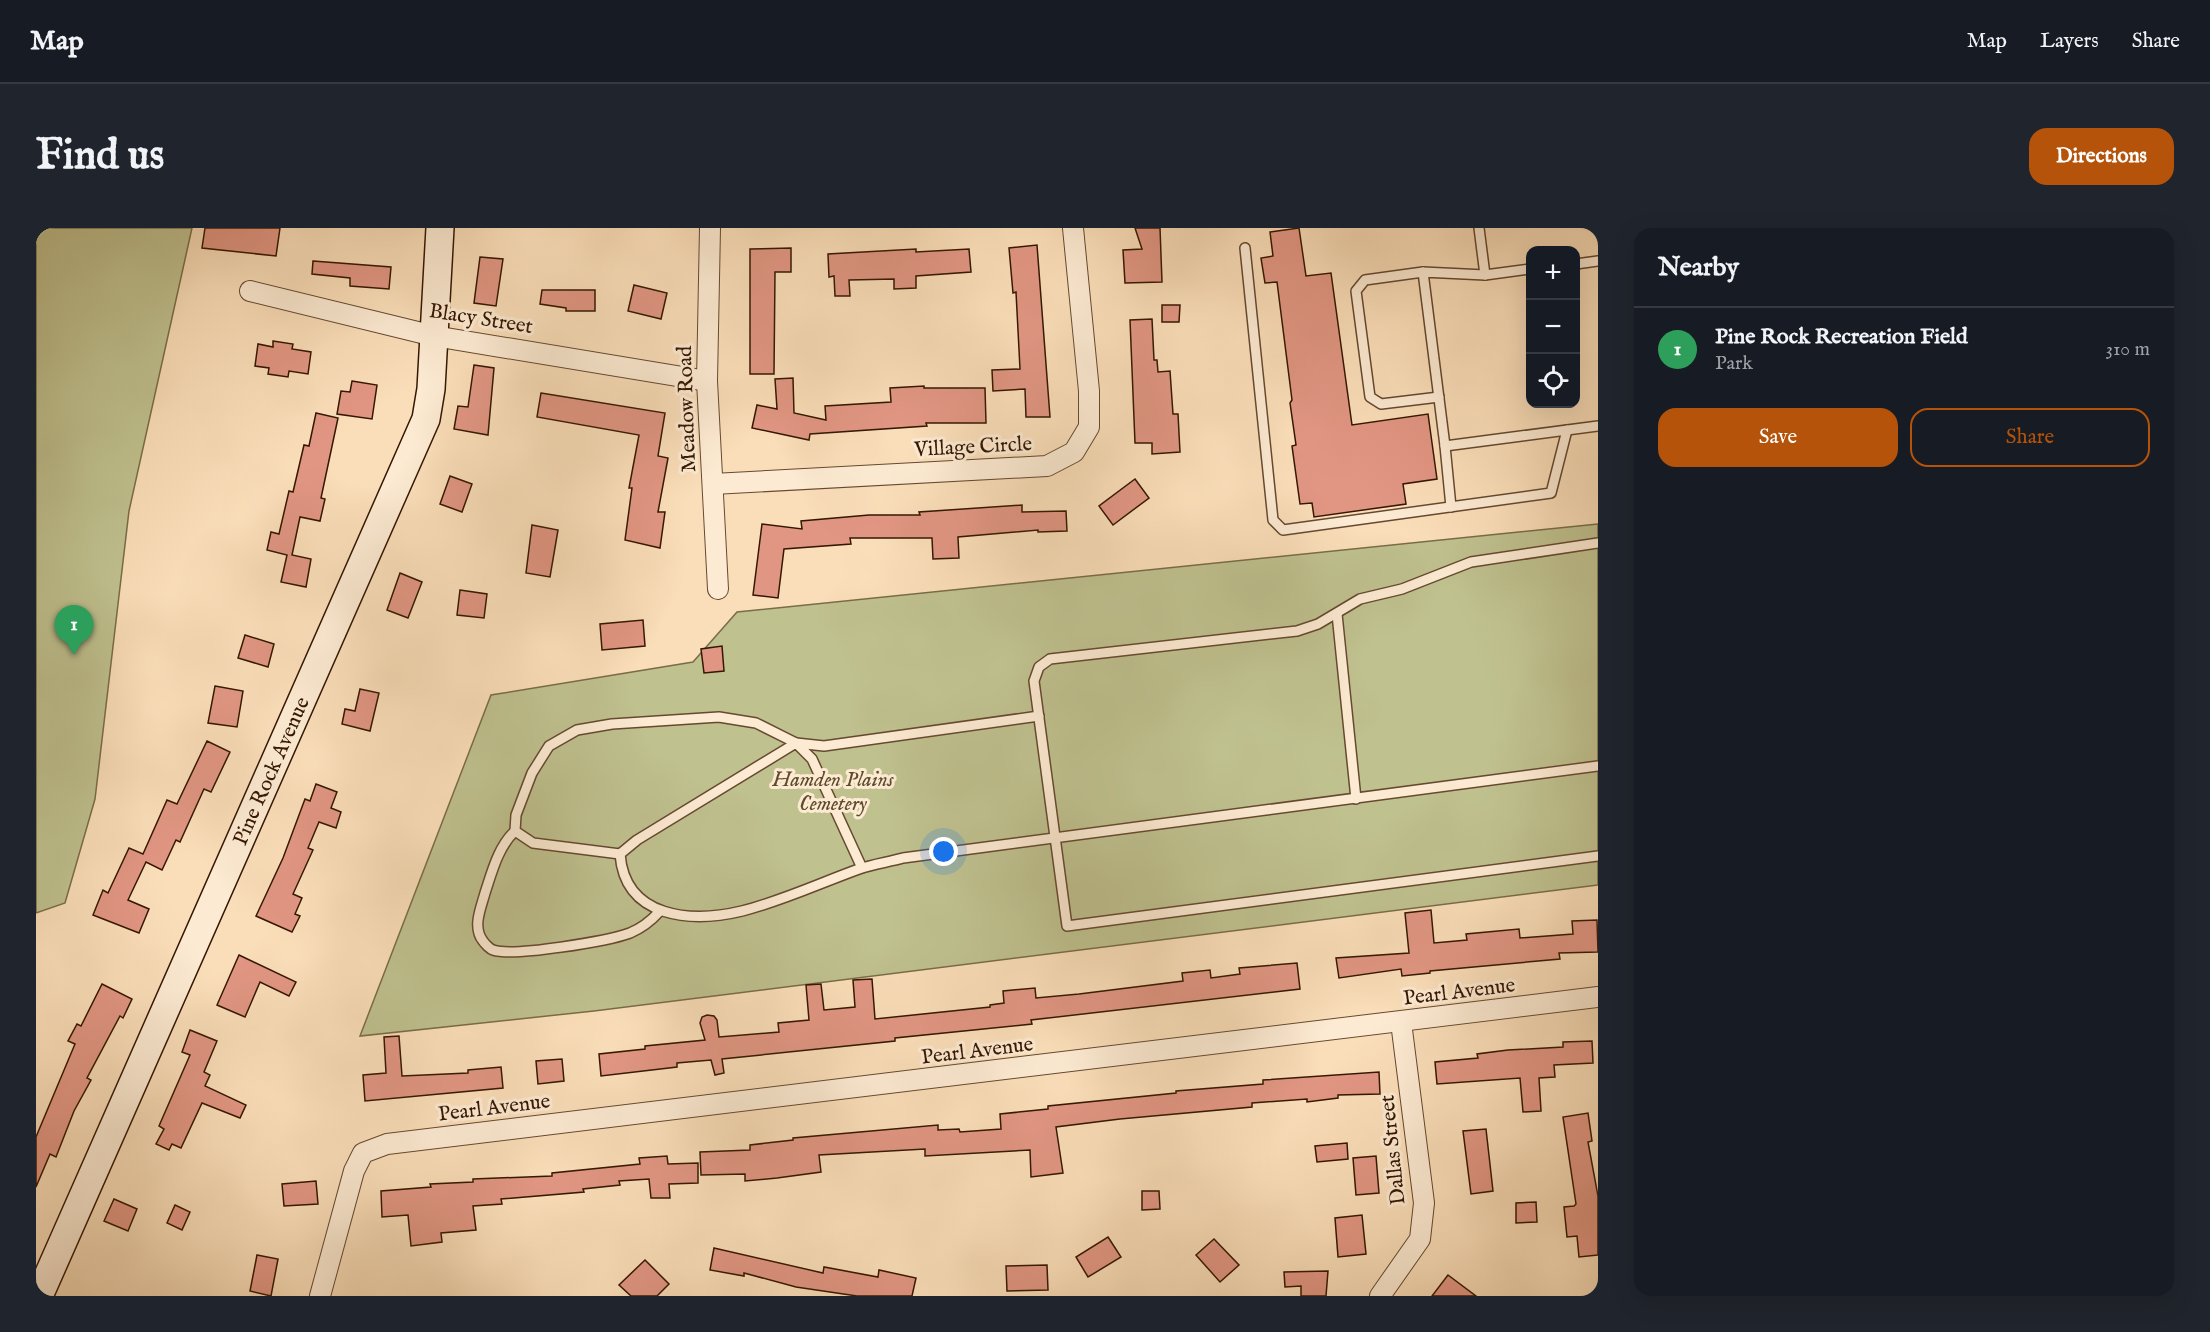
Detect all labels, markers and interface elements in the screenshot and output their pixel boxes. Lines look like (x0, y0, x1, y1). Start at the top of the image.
text: Map (30, 24, 84, 59)
text: Map (1967, 28, 2007, 55)
text: Layers (2040, 28, 2099, 55)
text: Share (2132, 28, 2180, 55)
button: Directions (2029, 128, 2174, 185)
text: Find us (36, 130, 164, 183)
map controls (1526, 246, 1580, 408)
button: + (1526, 246, 1580, 300)
text: Nearby (1658, 251, 1739, 284)
street label: Blacy Street (427, 298, 535, 341)
button: − (1526, 300, 1580, 354)
text: Pine Rock Recreation Field (1715, 323, 1968, 351)
text: 1 (1674, 337, 1681, 362)
text: 310 m (2106, 337, 2150, 362)
street label: Meadow Road (672, 345, 703, 473)
text: Park (1715, 351, 1753, 376)
button: locate (1526, 354, 1580, 408)
button: Save (1658, 408, 1898, 467)
button: Share (1910, 408, 2150, 467)
street label: Village Circle (912, 431, 1033, 464)
pin: 1 (54, 606, 93, 655)
street label: Pine Rock Avenue (228, 693, 317, 850)
park label: Hamden Plains Cemetery (771, 767, 895, 818)
your location (929, 837, 958, 866)
street label: Pearl Avenue (1402, 972, 1517, 1013)
street label: Pearl Avenue (920, 1031, 1035, 1072)
street label: Pearl Avenue (437, 1088, 552, 1129)
street label: Dallas Street (1374, 1093, 1413, 1206)

